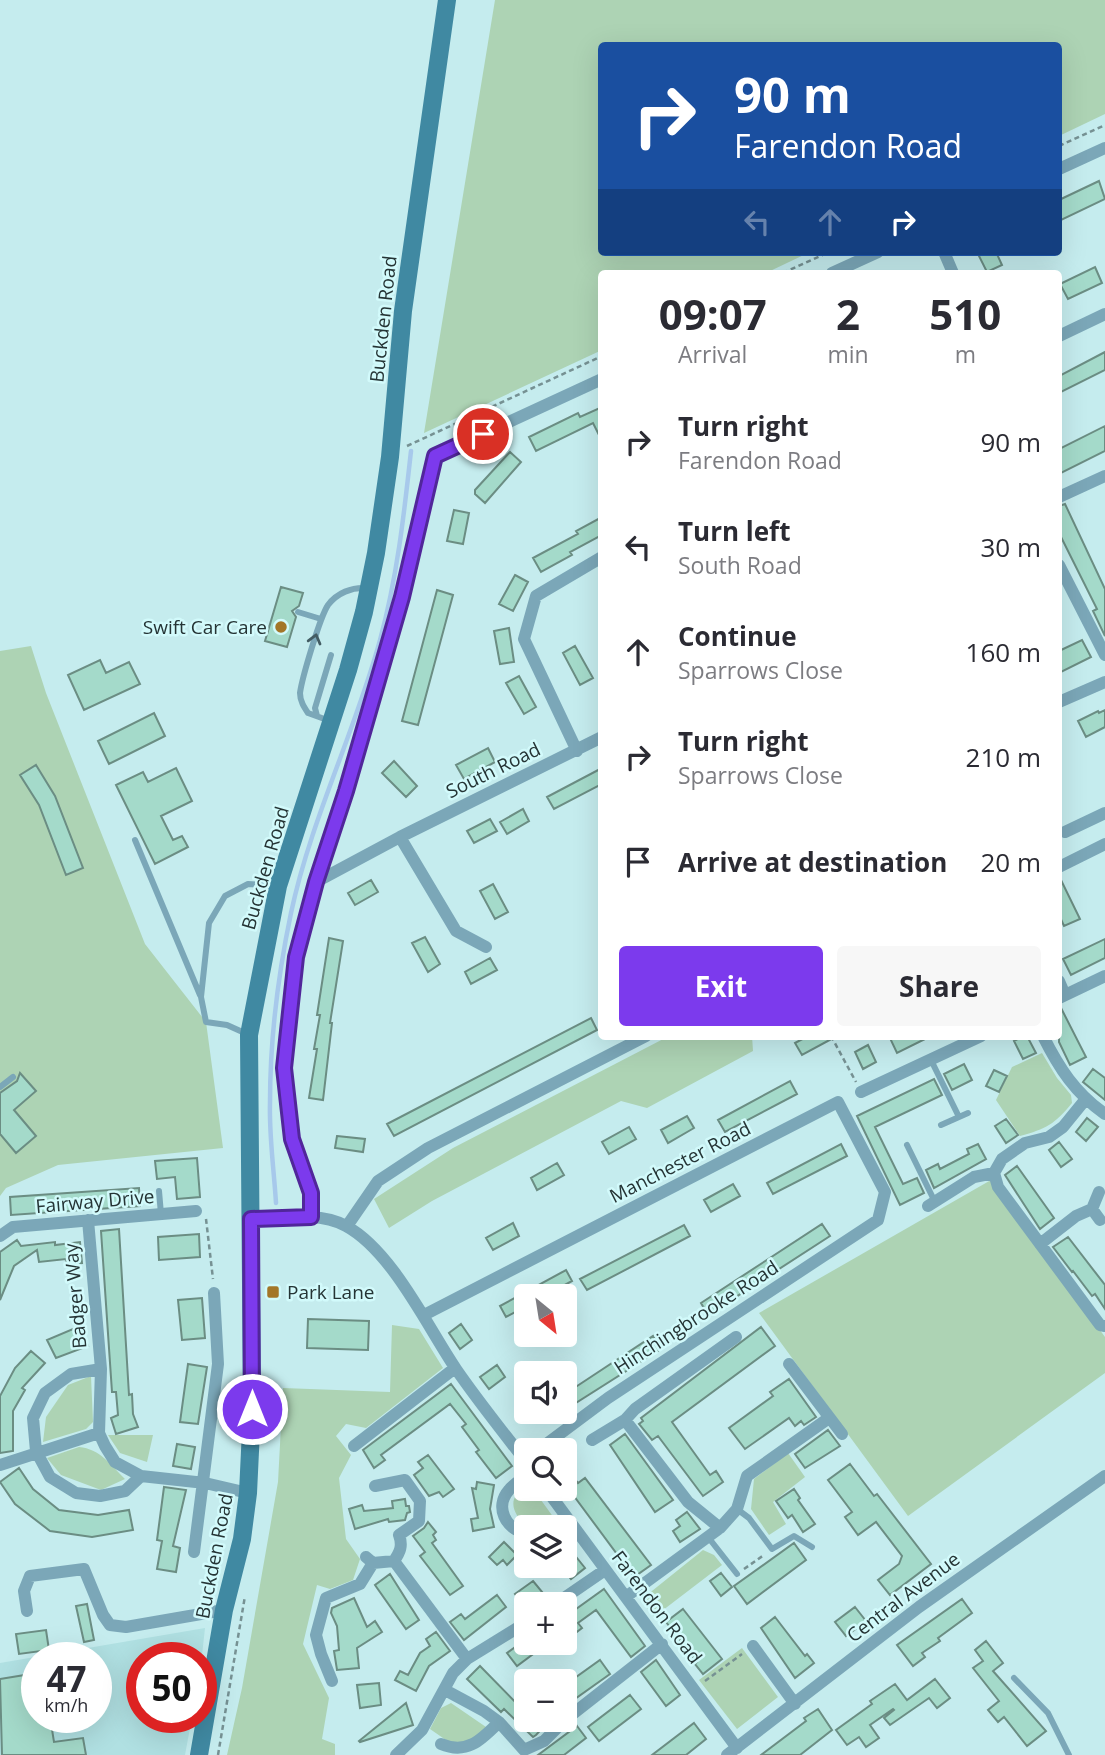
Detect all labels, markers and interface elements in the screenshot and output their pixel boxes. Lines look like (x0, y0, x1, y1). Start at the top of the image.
text: 90 m (734, 61, 851, 127)
icon: right (619, 70, 710, 161)
text: Farendon Road (734, 124, 962, 167)
icon: left (738, 203, 776, 241)
icon: ahead (811, 203, 849, 241)
icon: right (884, 203, 922, 241)
street label: Buckden Road (363, 254, 403, 384)
text: 09:07 (659, 285, 767, 342)
text: 2 (836, 285, 860, 342)
text: 510 (929, 285, 1001, 342)
text: Arrival (678, 338, 747, 370)
text: min (827, 338, 869, 370)
text: m (955, 338, 976, 370)
pin (453, 404, 513, 464)
text: Turn right (678, 408, 809, 444)
icon: arrive (464, 415, 502, 453)
icon: right (619, 423, 657, 461)
text: 90 m (980, 424, 1041, 460)
text: Farendon Road (678, 444, 842, 476)
text: Turn left (678, 513, 790, 549)
icon: left (619, 528, 657, 566)
text: 30 m (980, 529, 1041, 565)
text: South Road (678, 549, 802, 581)
place label: Swift Car Care (143, 614, 267, 640)
text: Continue (678, 618, 797, 654)
marker: Swift Car Care (273, 619, 289, 635)
one-way arrow (307, 633, 321, 645)
icon: ahead (619, 633, 657, 671)
text: 160 m (966, 634, 1041, 670)
text: Sparrows Close (678, 654, 843, 686)
text: Turn right (678, 723, 809, 759)
street label: South Road (441, 736, 545, 804)
icon: right (619, 738, 657, 776)
text: 210 m (966, 739, 1041, 775)
text: Sparrows Close (678, 759, 843, 791)
street label: Buckden Road (235, 803, 295, 933)
icon: arrive (619, 843, 657, 881)
text: Arrive at destination (678, 844, 947, 880)
text: 20 m (980, 844, 1041, 880)
button: Exit (619, 946, 823, 1026)
button: Share (837, 946, 1041, 1026)
street label: Manchester Road (605, 1115, 755, 1209)
street label: Fairway Drive (35, 1183, 155, 1219)
street label: Badger Way (57, 1242, 93, 1350)
street label: Hinchingbrooke Road (609, 1254, 783, 1380)
place label: Park Lane (287, 1279, 374, 1305)
marker: Park Lane (265, 1284, 281, 1300)
north arrow (514, 1284, 578, 1348)
map controls (514, 1284, 577, 1732)
button: sound (514, 1361, 577, 1424)
position arrow (215, 1372, 289, 1446)
button: search (514, 1438, 577, 1501)
street label: Buckden Road (189, 1491, 239, 1621)
button: layers (514, 1515, 577, 1578)
street label: Farendon Road (606, 1545, 708, 1669)
street label: Central Avenue (841, 1546, 965, 1648)
button: + (514, 1592, 577, 1655)
speed limit sign: 50 (126, 1642, 217, 1733)
text: 47 (46, 1655, 87, 1702)
button: − (514, 1669, 577, 1732)
text: km/h (45, 1693, 88, 1717)

